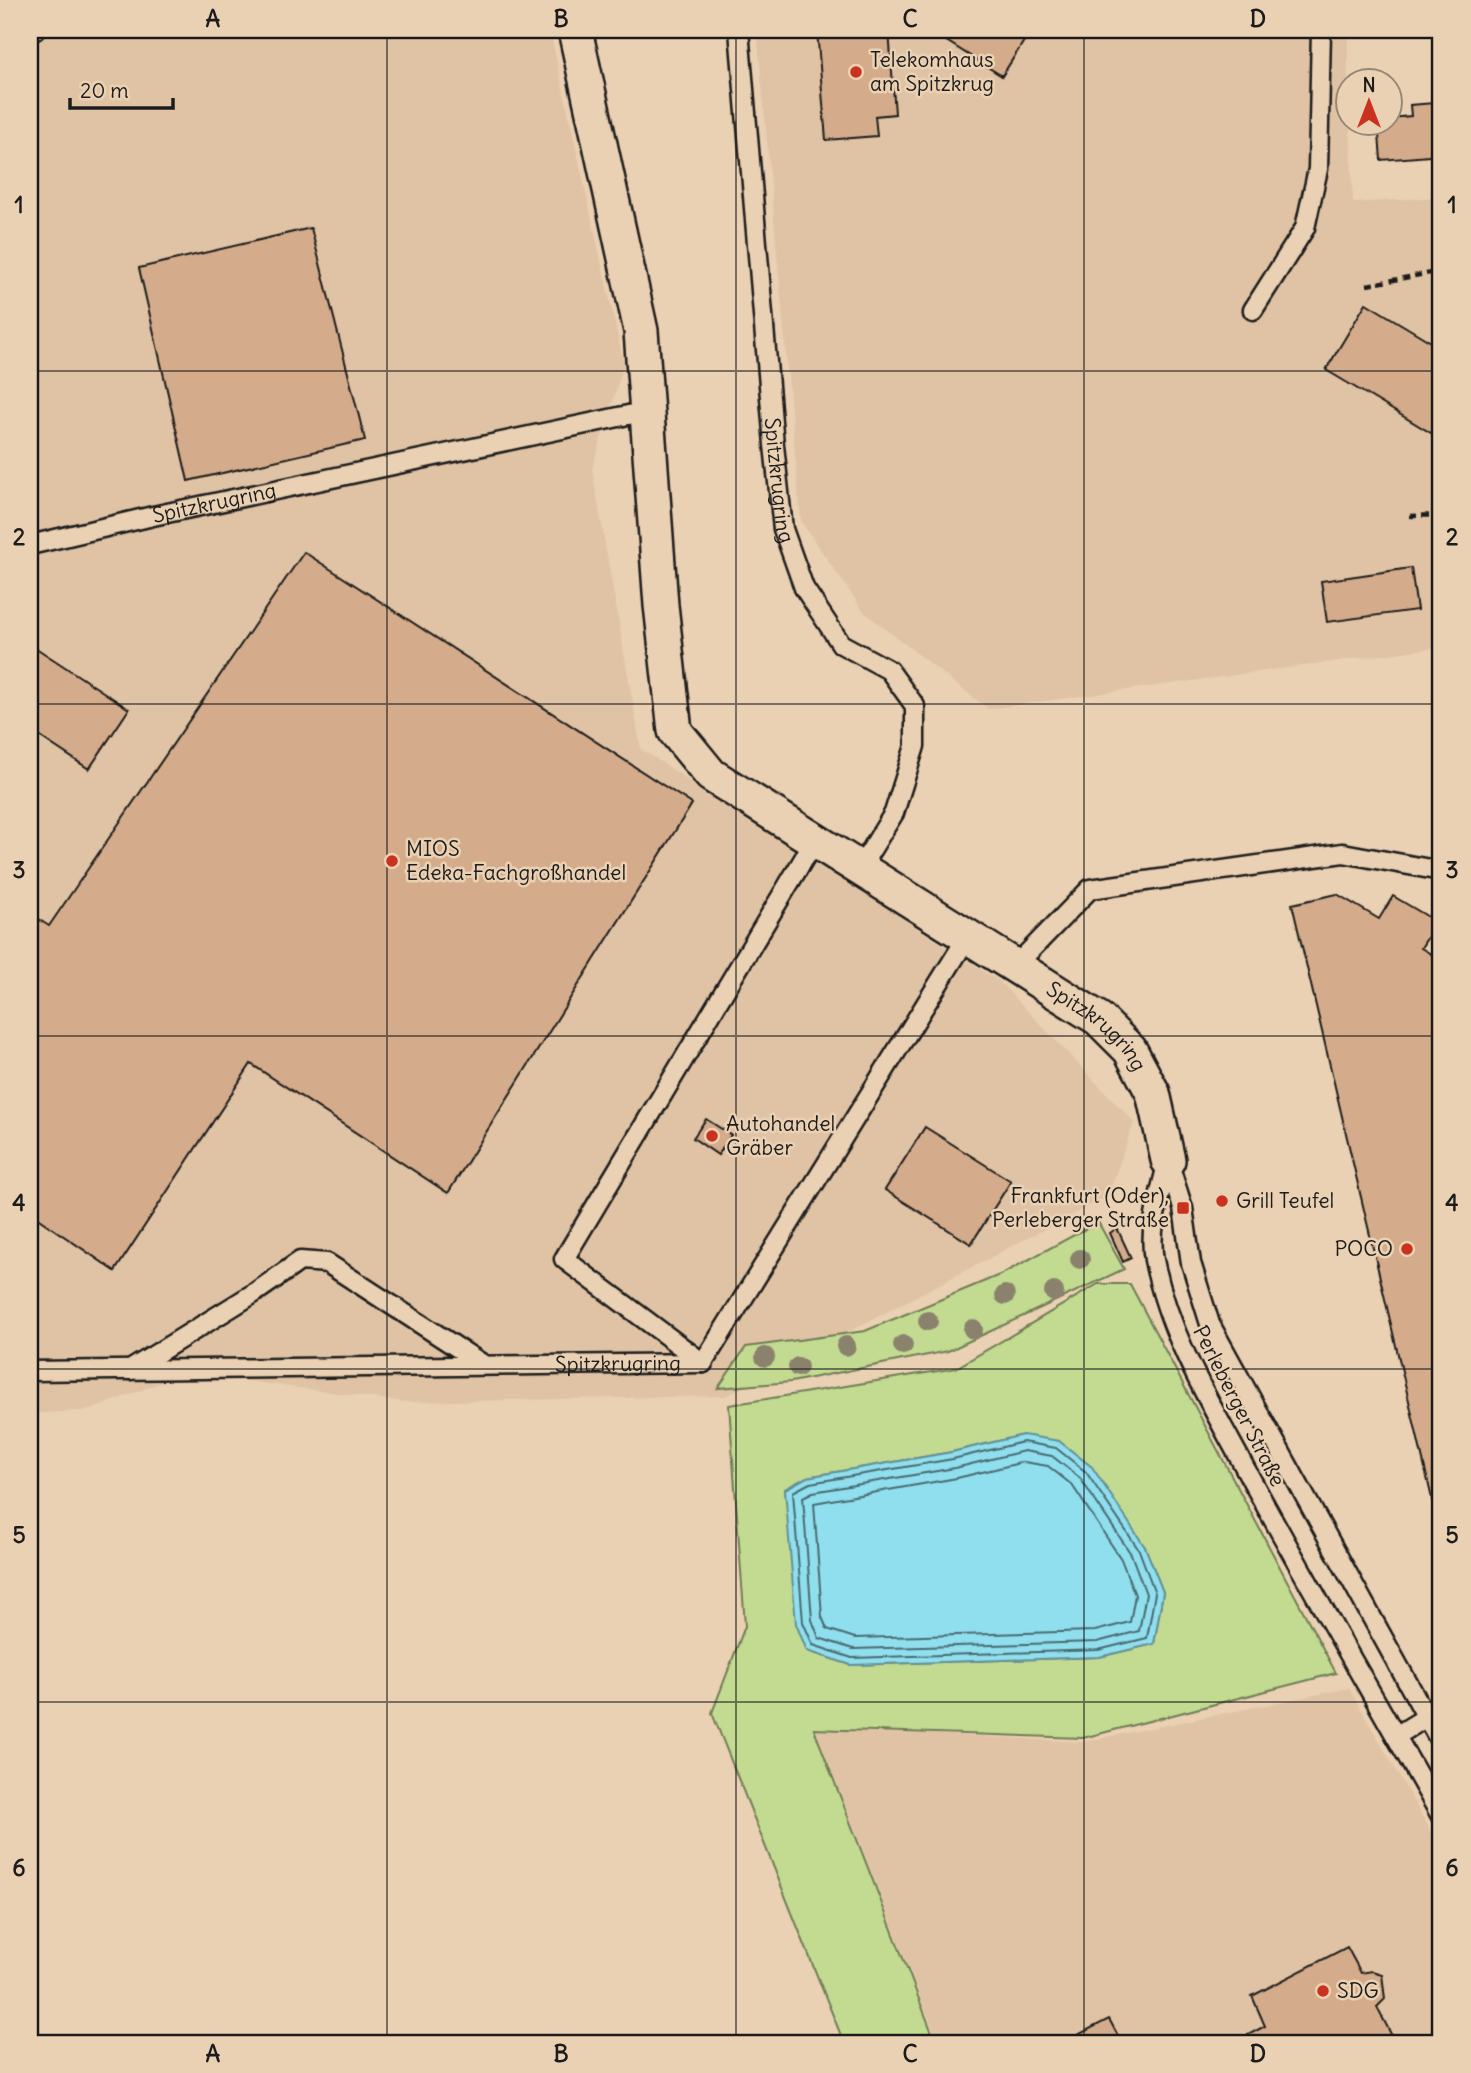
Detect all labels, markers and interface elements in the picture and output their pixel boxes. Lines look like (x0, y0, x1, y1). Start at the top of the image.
text: A (206, 4, 221, 33)
text: B (553, 4, 569, 33)
text: C (902, 4, 918, 33)
text: D (1250, 4, 1266, 33)
place label: Telekomhaus am Spitzkrug (870, 46, 994, 97)
marker: Telekomhaus am Spitzkrug (848, 64, 864, 80)
scale bar (70, 66, 173, 110)
north arrow (1334, 66, 1404, 136)
text: N (1362, 73, 1376, 97)
text: 20 m (80, 77, 129, 104)
text: 1 (14, 190, 24, 219)
text: 1 (1447, 190, 1457, 219)
street label: Spitzkrugring (759, 416, 801, 547)
street label: Spitzkrugring (150, 476, 279, 529)
text: 2 (13, 522, 26, 551)
text: 2 (1446, 522, 1459, 551)
place label: MIOS Edeka-Fachgroßhandel (406, 835, 626, 886)
marker: MIOS Edeka-Fachgroßhandel (384, 853, 400, 869)
text: 3 (12, 855, 26, 884)
text: 3 (1445, 855, 1459, 884)
street label: Spitzkrugring (1041, 975, 1153, 1076)
place label: Autohandel Gräber (726, 1110, 835, 1161)
marker: Autohandel Gräber (704, 1128, 720, 1144)
place label: Frankfurt (Oder), Perleberger Straße (992, 1182, 1169, 1233)
place label: Grill Teufel (1236, 1187, 1334, 1214)
text: 4 (12, 1188, 26, 1217)
text: 4 (1445, 1188, 1459, 1217)
marker: Grill Teufel (1214, 1193, 1230, 1209)
marker: Frankfurt (Oder), Perleberger Straße (1175, 1200, 1191, 1216)
place label: POCO (1334, 1235, 1393, 1262)
marker: POCO (1399, 1241, 1415, 1257)
street label: Perleberger Straße (1187, 1321, 1292, 1491)
street label: Spitzkrugring (555, 1349, 681, 1378)
text: 5 (12, 1520, 26, 1549)
text: 5 (1445, 1520, 1459, 1549)
text: 6 (12, 1853, 26, 1882)
text: 6 (1445, 1853, 1459, 1882)
place label: SDG (1337, 1977, 1379, 2004)
marker: SDG (1315, 1983, 1331, 1999)
text: A (206, 2039, 221, 2068)
text: B (553, 2039, 569, 2068)
text: C (902, 2039, 918, 2068)
text: D (1250, 2039, 1266, 2068)

